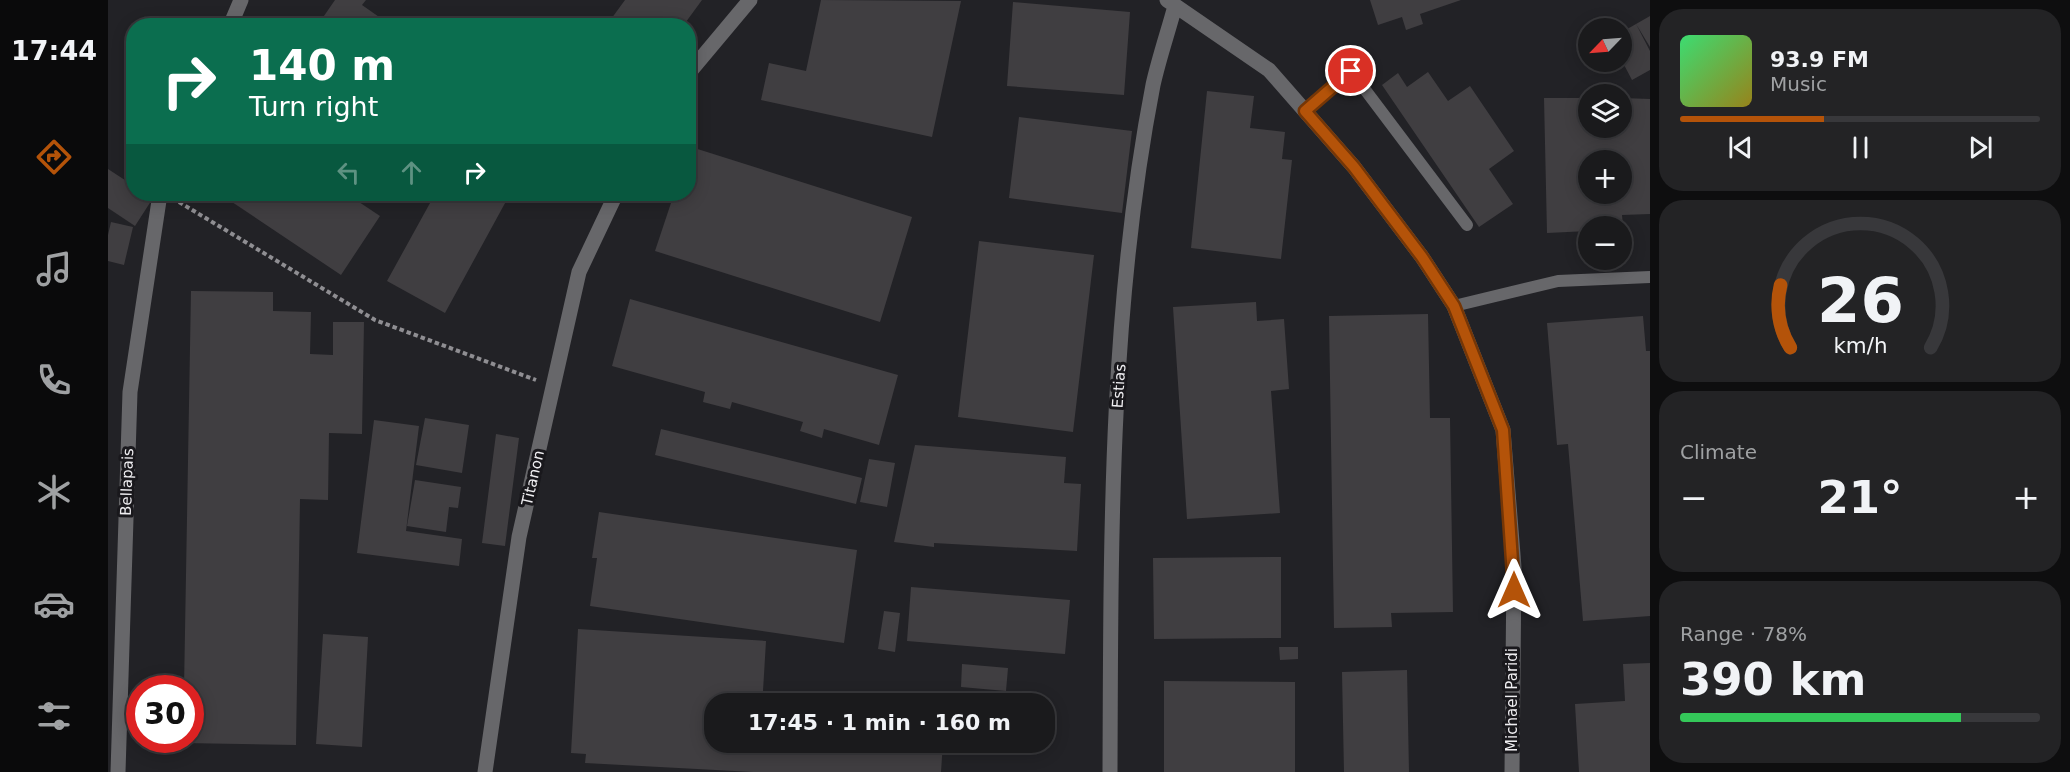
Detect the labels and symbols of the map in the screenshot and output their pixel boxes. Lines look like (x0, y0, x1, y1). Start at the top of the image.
north arrow (1578, 18, 1632, 72)
pin (1325, 45, 1376, 96)
street label: Estias (1108, 363, 1130, 409)
street label: Bellapais (117, 448, 137, 516)
street label: Titanon (518, 449, 548, 508)
position arrow (1482, 558, 1546, 622)
street label: Michael Paridi (1503, 648, 1521, 752)
speed limit sign: 30 (126, 675, 204, 753)

